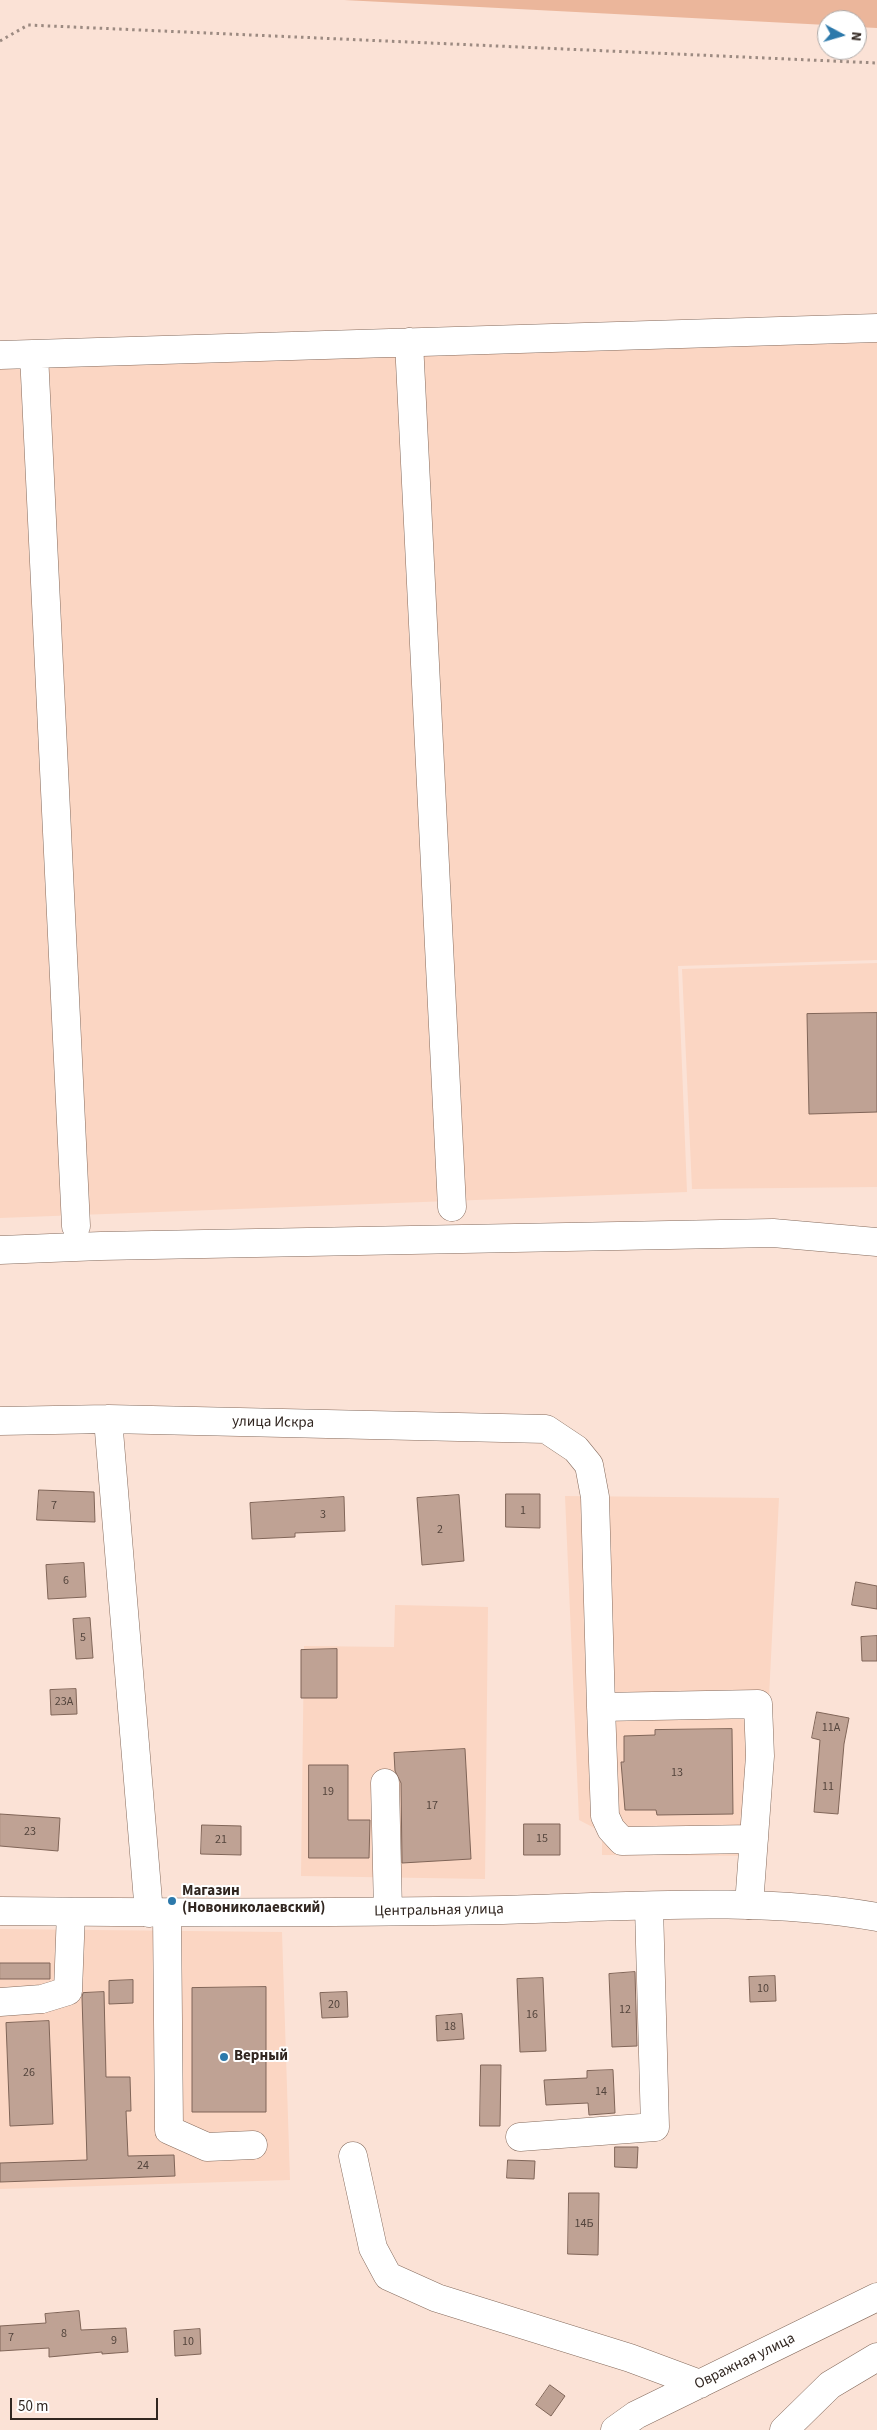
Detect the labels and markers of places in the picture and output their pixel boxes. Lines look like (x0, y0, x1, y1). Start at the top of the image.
place label: Магазин (Новониколаевский) (182, 1883, 326, 1918)
marker: Магазин (Новониколаевский) (166, 1895, 178, 1907)
place label: Верный (234, 2048, 288, 2066)
marker: Верный (218, 2051, 230, 2063)

